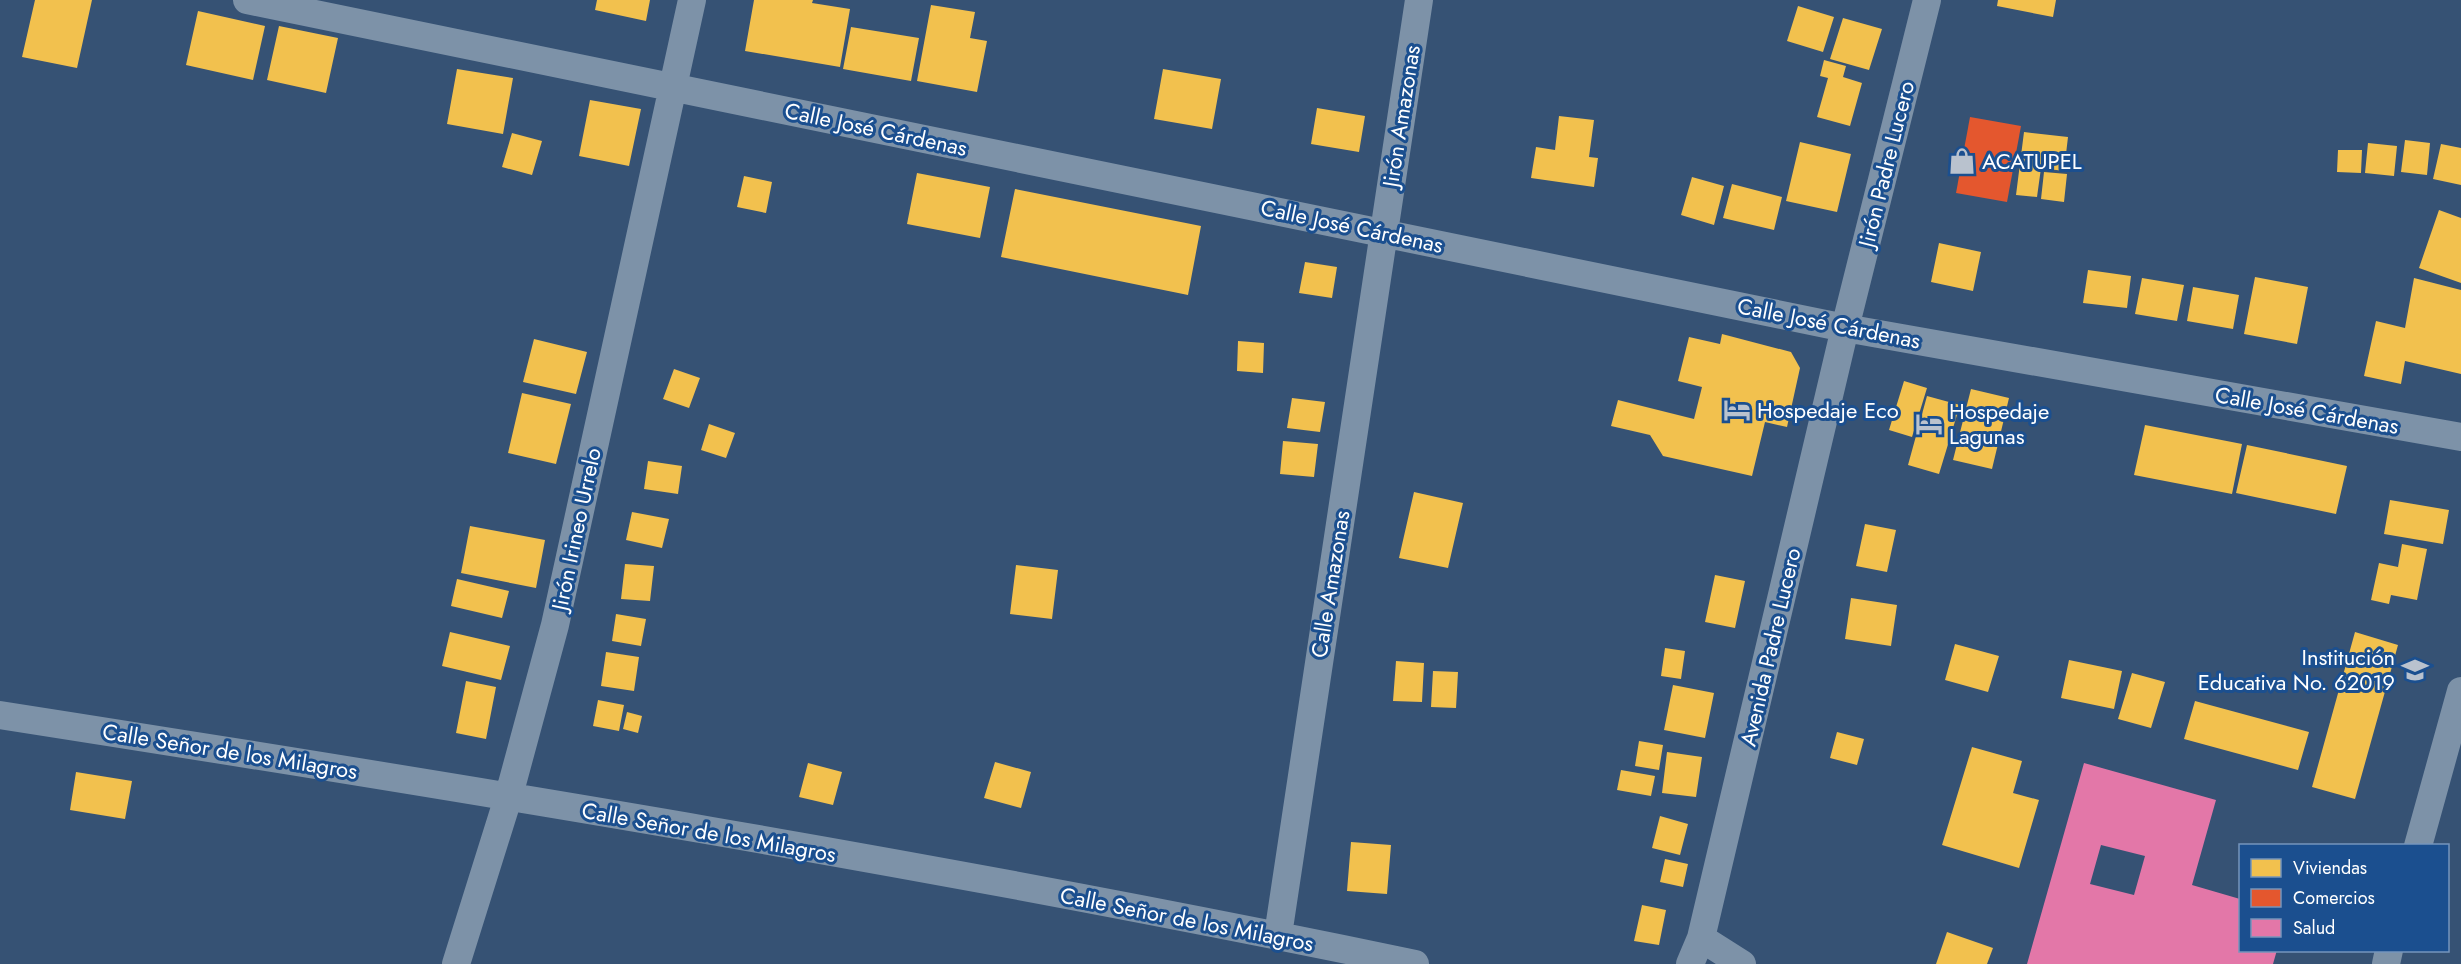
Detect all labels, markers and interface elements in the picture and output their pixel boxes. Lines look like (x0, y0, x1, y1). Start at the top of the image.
street label: Jirón Amazonas (1374, 43, 1428, 192)
street label: Jirón Padre Lucero (1849, 78, 1922, 253)
street label: Calle José Cárdenas (782, 94, 970, 164)
place label: ACATUPEL (1982, 145, 2082, 177)
shop icon: ACATUPEL (1947, 146, 1977, 176)
street label: Calle José Cárdenas (1258, 191, 1446, 261)
street label: Calle José Cárdenas (1735, 290, 1923, 356)
street label: Calle José Cárdenas (2213, 378, 2401, 442)
place label: Hospedaje Eco (1757, 394, 1899, 426)
hotel icon: Hospedaje Eco (1722, 395, 1752, 425)
place label: Hospedaje Lagunas (1949, 395, 2049, 452)
hotel icon: Hospedaje Lagunas (1914, 409, 1944, 439)
street label: Jirón Irineo Urrelo (543, 445, 609, 616)
street label: Calle Amazonas (1303, 508, 1357, 660)
street label: Avenida Padre Lucero (1732, 545, 1808, 749)
place label: Institución Educativa No. 62019 (2198, 641, 2395, 698)
school or university icon: Institución Educativa No. 62019 (2400, 655, 2430, 685)
street label: Calle Señor de los Milagros (100, 715, 360, 787)
street label: Calle Señor de los Milagros (579, 794, 839, 870)
legend (2239, 844, 2449, 952)
text: Viviendas (2293, 855, 2367, 881)
street label: Calle Señor de los Milagros (1058, 879, 1317, 959)
text: Comercios (2293, 885, 2375, 911)
text: Salud (2293, 915, 2335, 941)

